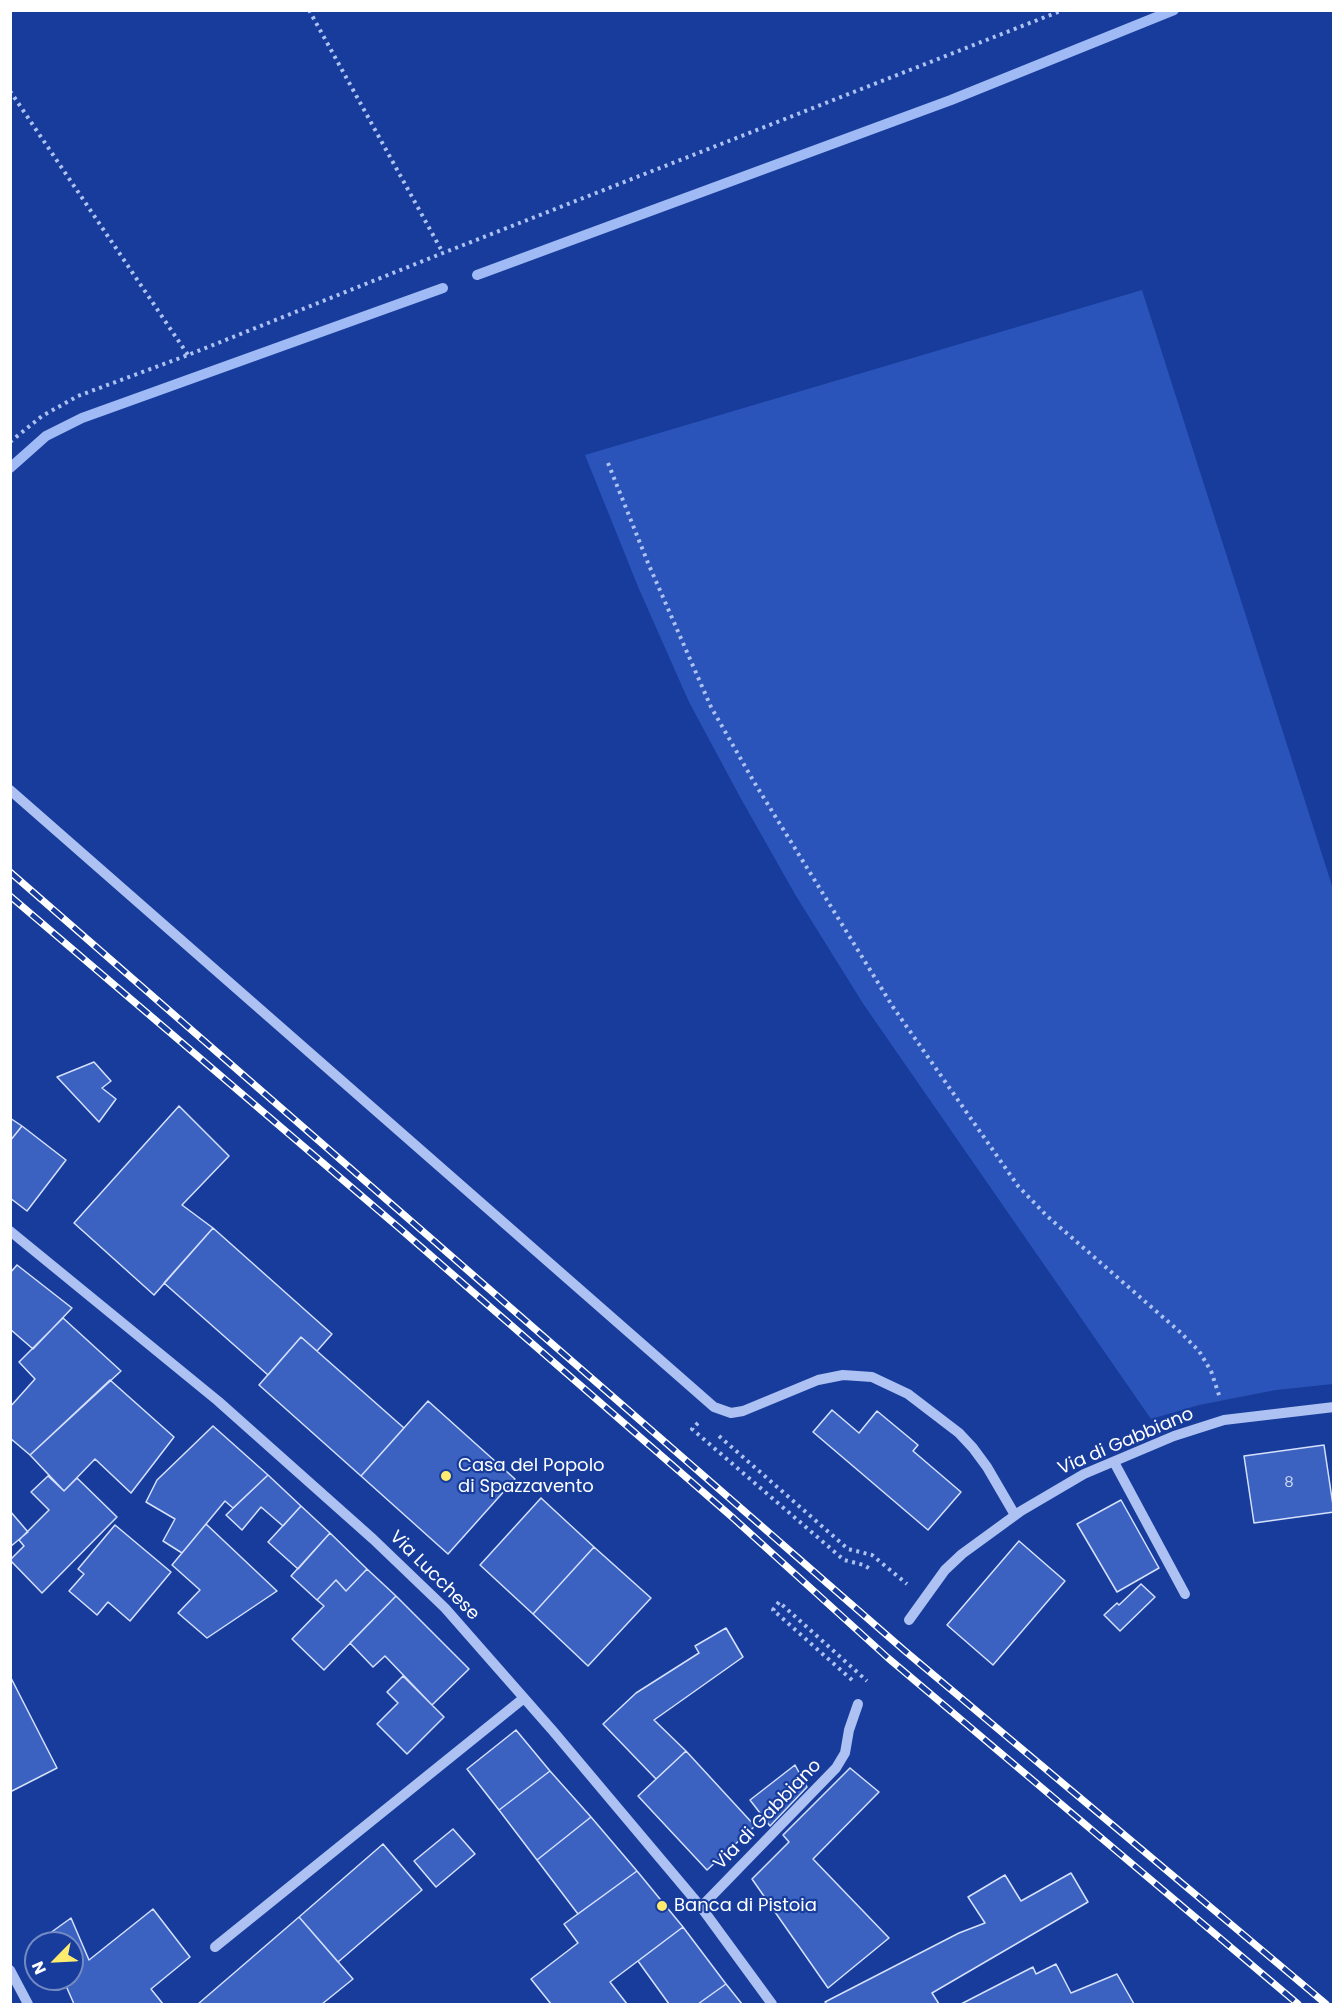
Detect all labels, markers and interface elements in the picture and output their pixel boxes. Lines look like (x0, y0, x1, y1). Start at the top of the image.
street label: Via di Gabbiano (1055, 1404, 1197, 1480)
place label: Casa del Popolo di Spazzavento (458, 1455, 605, 1498)
marker: Casa del Popolo di Spazzavento (439, 1469, 453, 1483)
house number: 8 (1284, 1474, 1294, 1492)
street label: Via Lucchese (385, 1527, 483, 1625)
street label: Via di Gabbiano (710, 1755, 826, 1875)
place label: Banca di Pistoia (674, 1895, 817, 1917)
marker: Banca di Pistoia (655, 1899, 669, 1913)
north arrow (24, 1931, 84, 1991)
text: N (26, 1958, 52, 1978)

